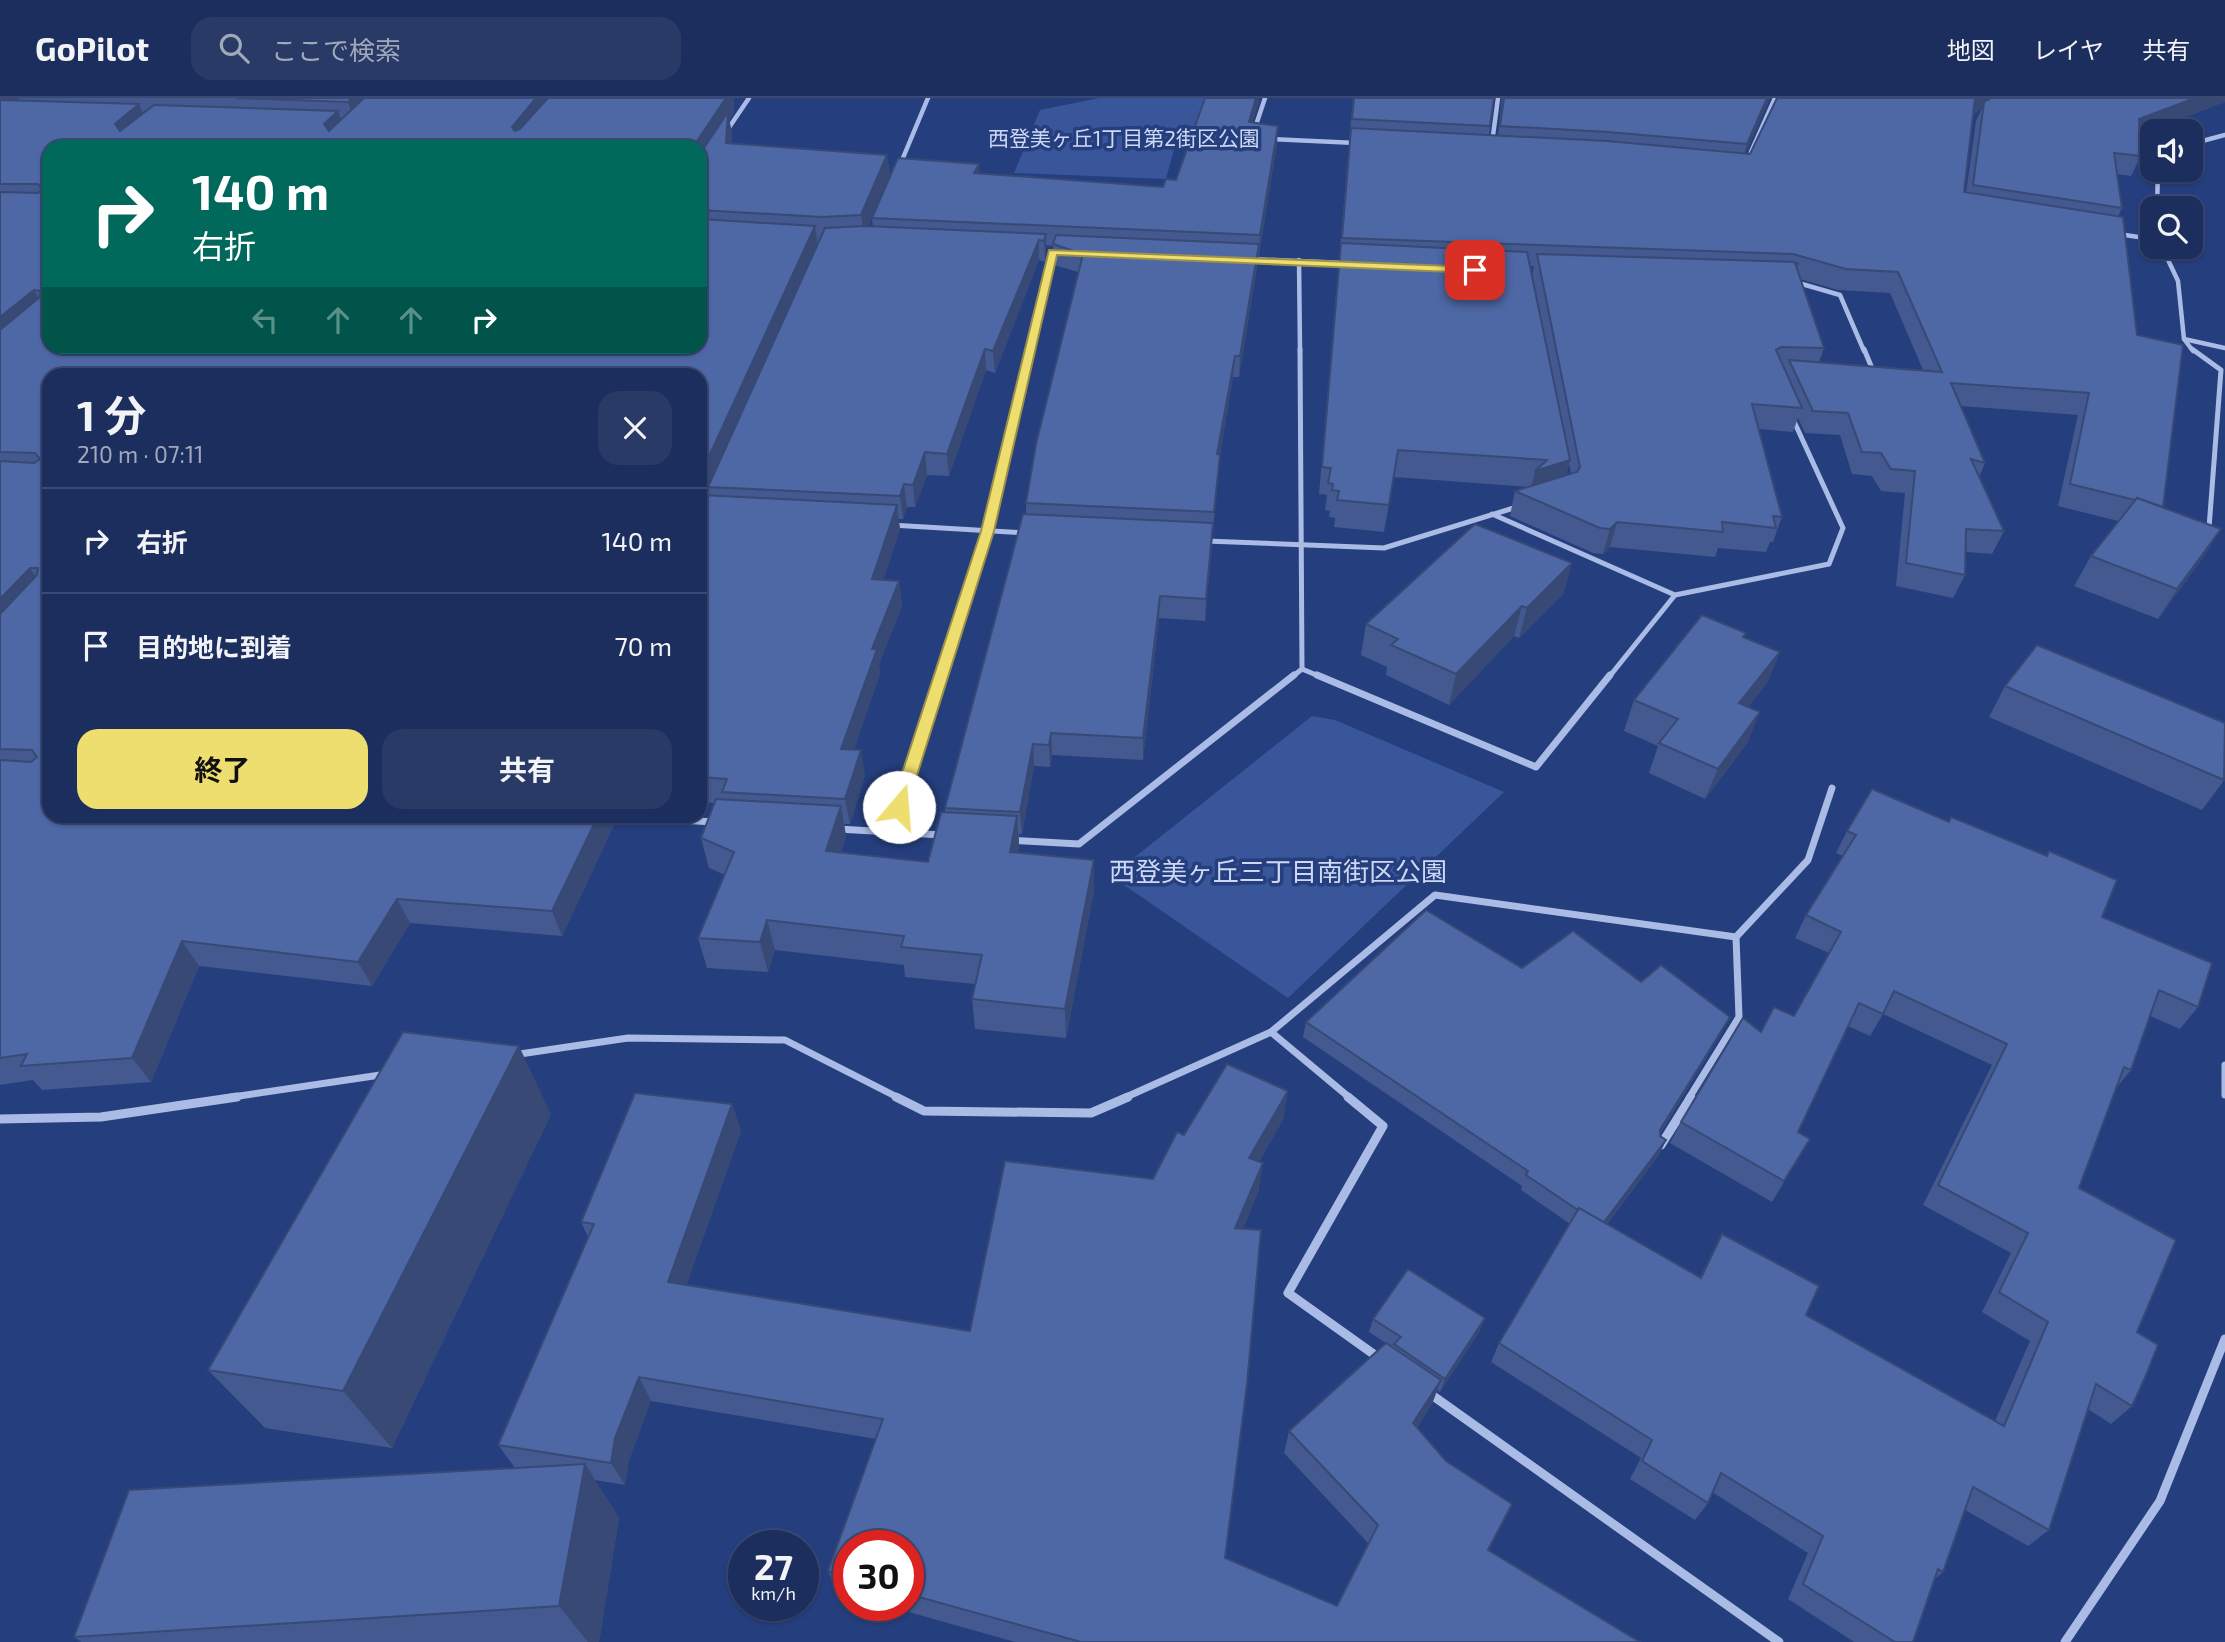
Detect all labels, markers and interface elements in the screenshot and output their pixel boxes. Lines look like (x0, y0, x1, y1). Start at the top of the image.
search box (191, 17, 681, 80)
text: GoPilot (35, 28, 149, 68)
icon: search (215, 29, 253, 67)
text: ここで検索 (271, 34, 401, 65)
text: 地図 (1947, 35, 1995, 64)
text: レイヤ (2033, 35, 2104, 64)
text: 共有 (2142, 35, 2190, 64)
map controls (2140, 119, 2203, 259)
button: sound (2140, 119, 2203, 182)
park label: 西登美ヶ丘1丁目第2街区公園 (988, 125, 1260, 150)
text: 140 m (192, 161, 329, 220)
icon: right (77, 168, 168, 259)
button: search (2140, 196, 2203, 259)
text: 右折 (192, 226, 256, 264)
pin (1445, 240, 1505, 300)
icon: arrive (1456, 251, 1494, 289)
icon: left (246, 301, 284, 339)
icon: ahead (319, 301, 357, 339)
icon: ahead (392, 301, 430, 339)
icon: right (465, 301, 503, 339)
text: 1 分 (77, 389, 146, 439)
button: close (598, 391, 672, 465)
text: 210 m · 07:11 (77, 440, 203, 468)
icon: right (77, 522, 115, 560)
text: 140 m (601, 525, 672, 556)
text: 右折 (136, 526, 188, 557)
icon: arrive (77, 627, 115, 665)
text: 70 m (614, 630, 672, 661)
text: 目的地に到着 (136, 631, 292, 662)
button: 終了 (77, 729, 368, 809)
button: 共有 (382, 729, 672, 809)
position arrow (862, 770, 936, 844)
park label: 西登美ヶ丘三丁目南街区公園 (1109, 855, 1447, 886)
speed limit sign: 30 (833, 1530, 924, 1621)
text: 27 (754, 1545, 793, 1587)
text: km/h (751, 1582, 796, 1604)

